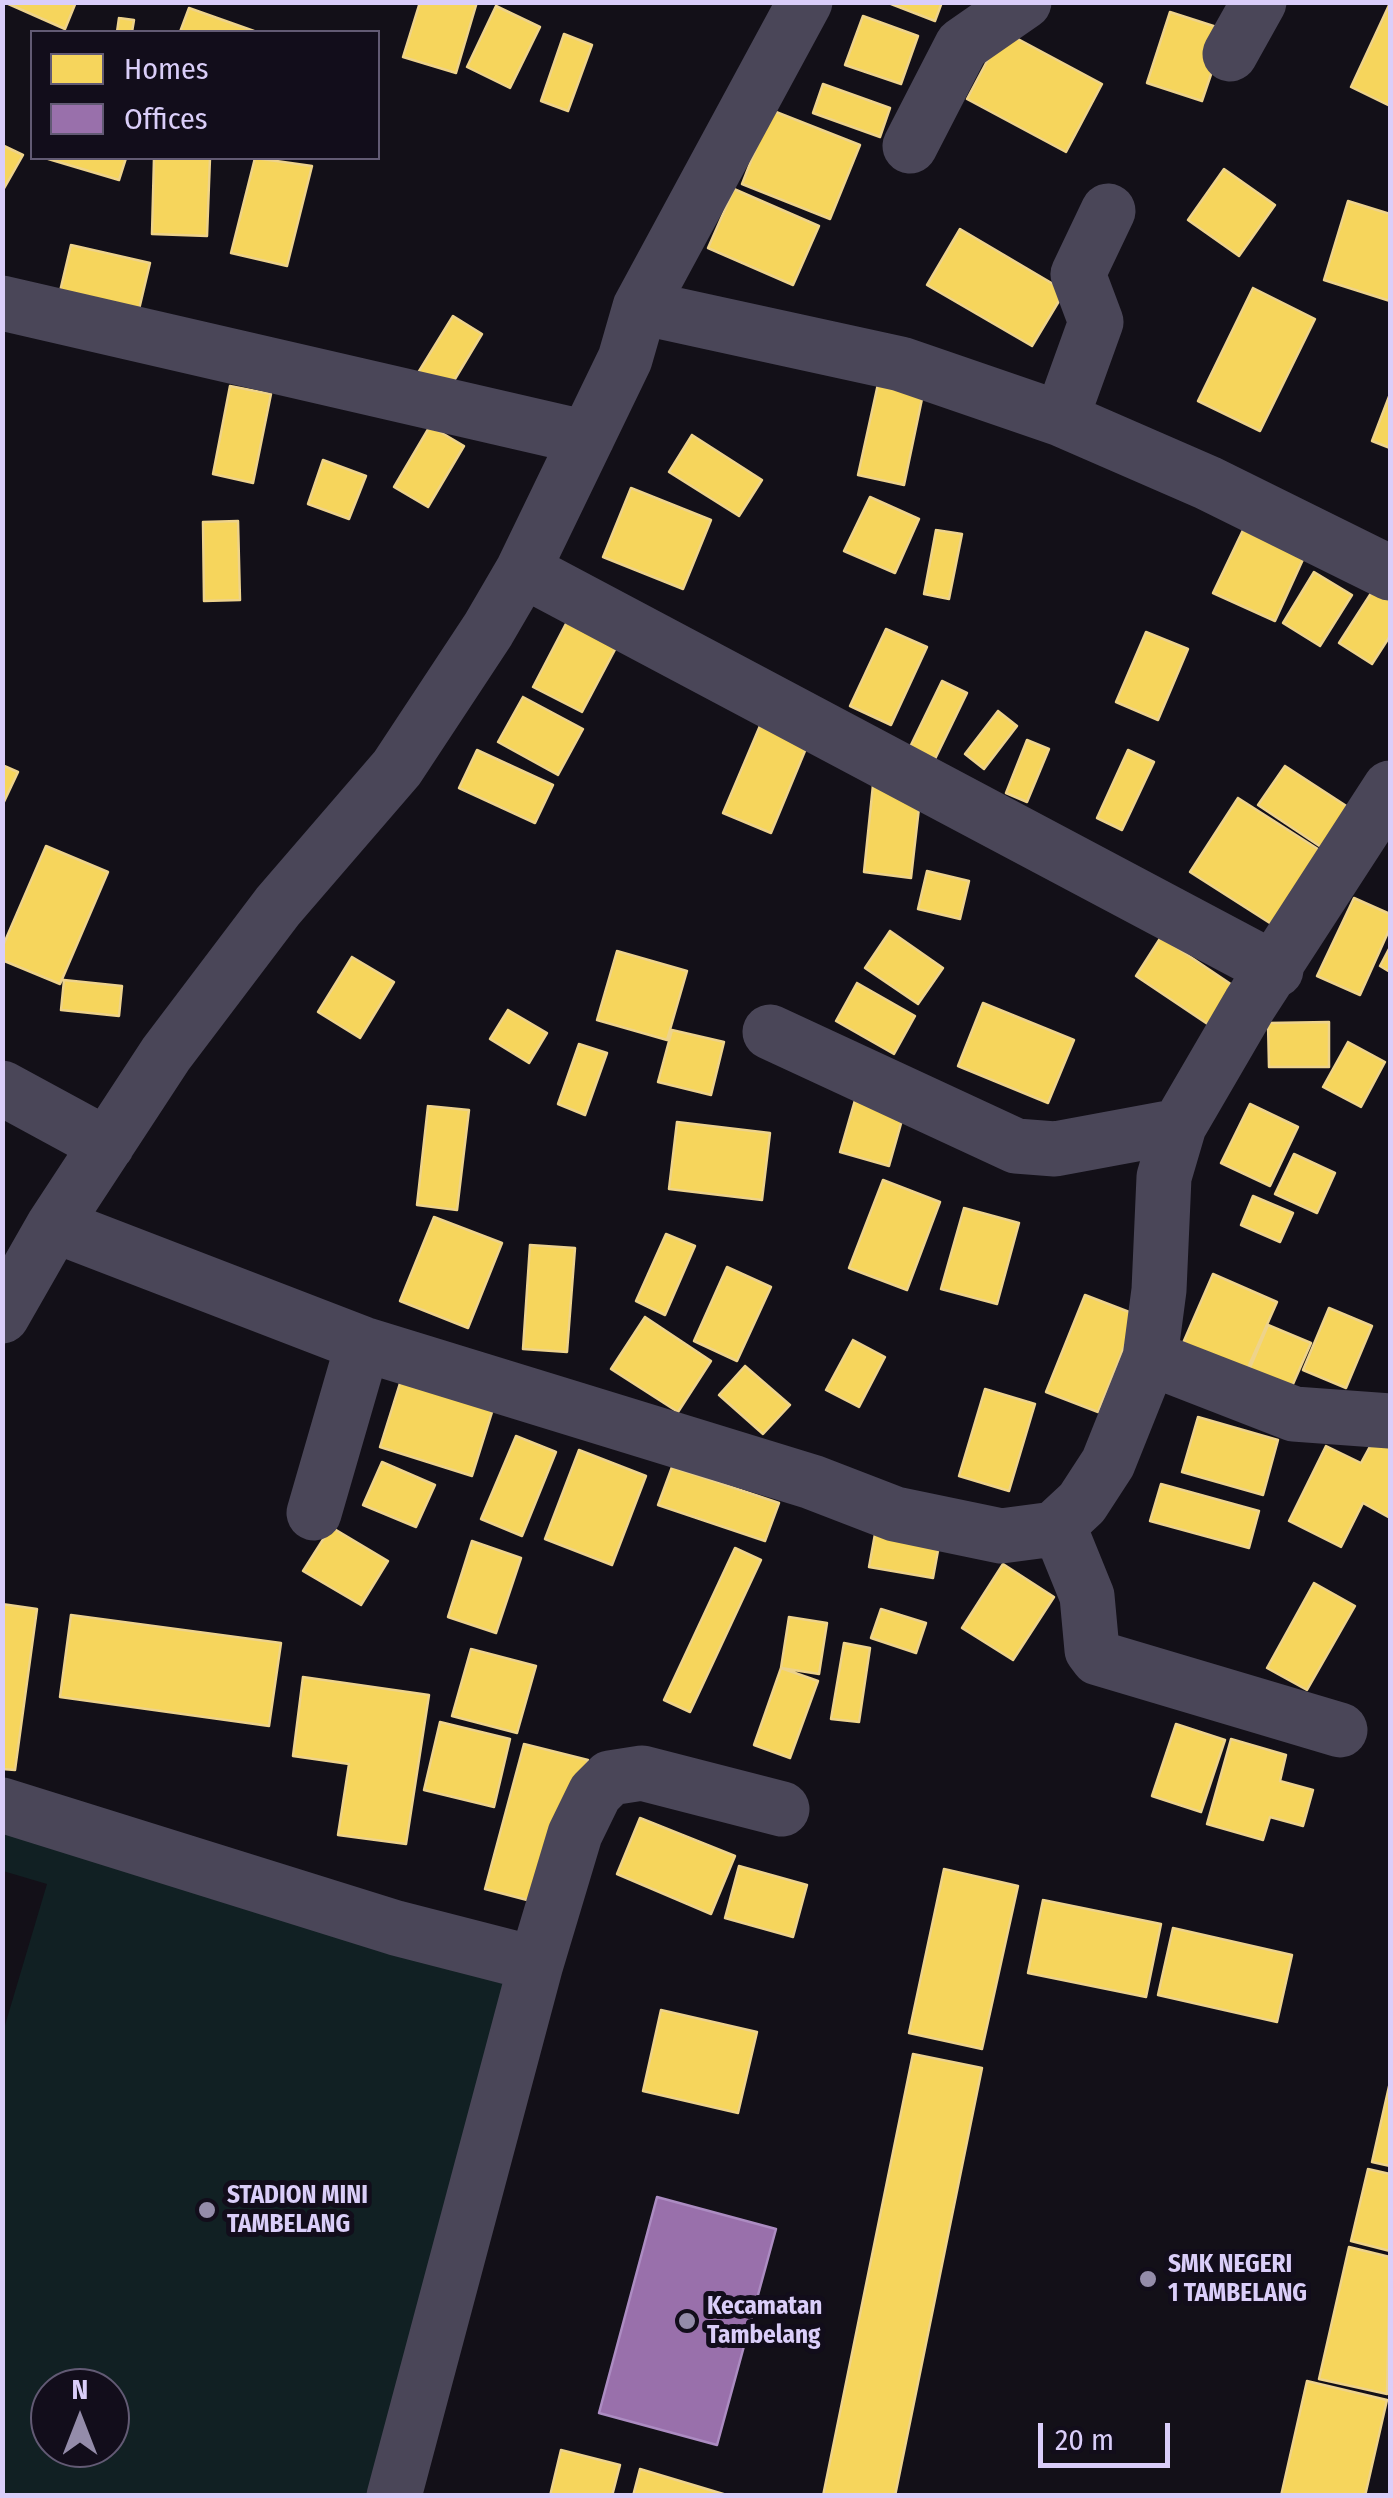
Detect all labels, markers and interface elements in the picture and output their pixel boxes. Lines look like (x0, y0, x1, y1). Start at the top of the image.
legend (30, 30, 380, 160)
text: Homes (124, 51, 209, 87)
text: Offices (124, 101, 208, 137)
place label: STADION MINI TAMBELANG (227, 2181, 368, 2240)
marker: STADION MINI TAMBELANG (196, 2199, 218, 2221)
place label: SMK NEGERI 1 TAMBELANG (1168, 2250, 1307, 2309)
marker: SMK NEGERI 1 TAMBELANG (1137, 2268, 1159, 2290)
place label: Kecamatan Tambelang (707, 2292, 822, 2351)
marker: Kecamatan Tambelang (676, 2310, 698, 2332)
north arrow (30, 2368, 130, 2468)
text: N (72, 2373, 88, 2406)
scale bar (1043, 2403, 1176, 2465)
text: 20 m (1055, 2422, 1114, 2458)

